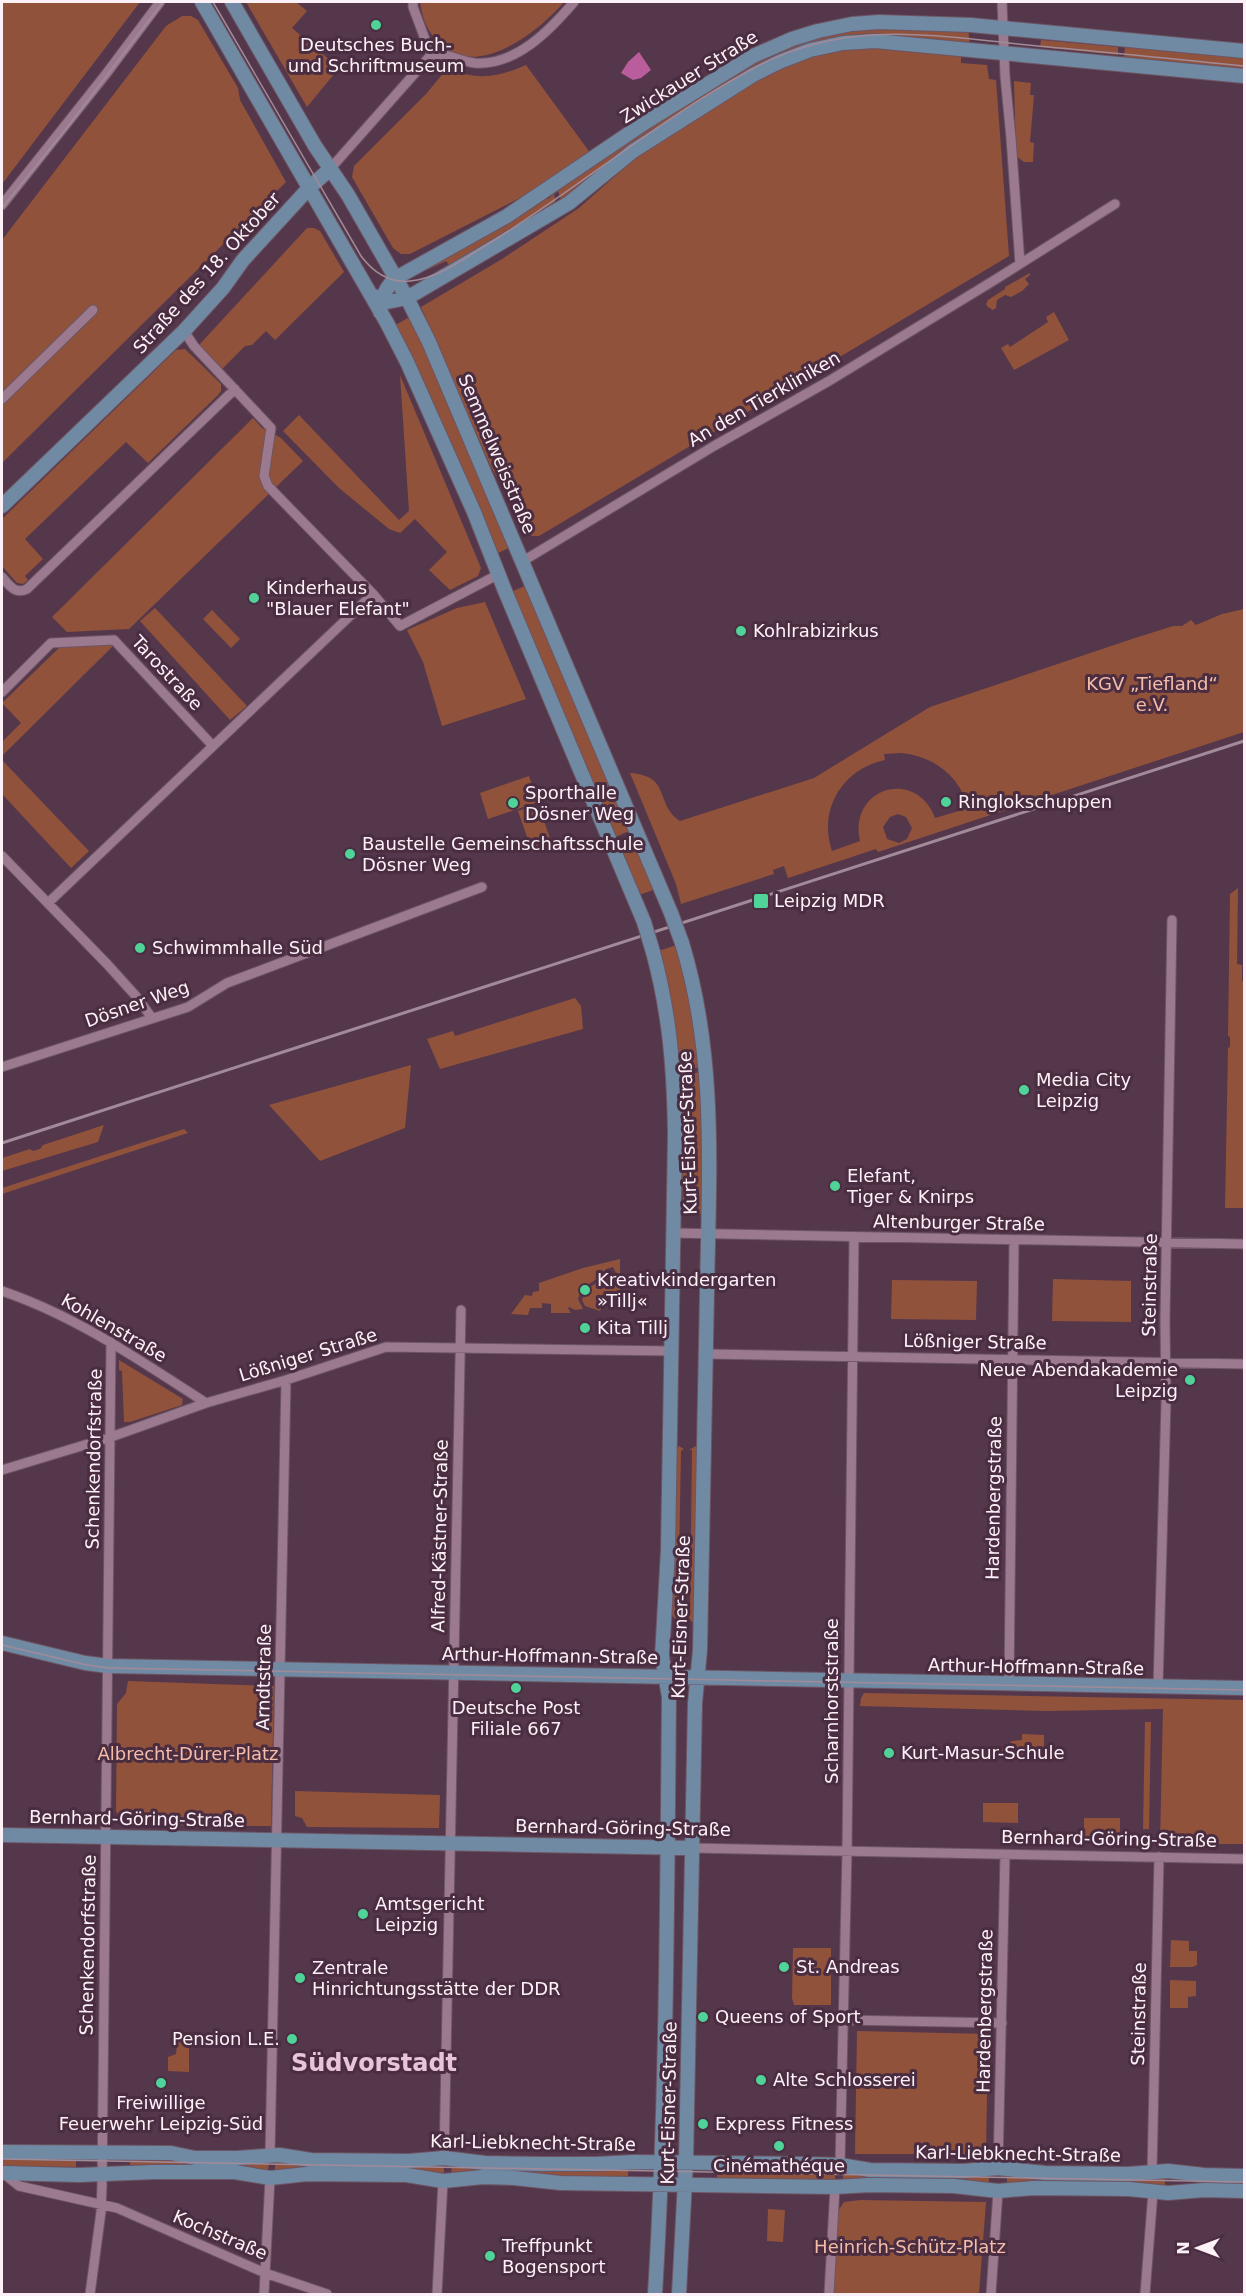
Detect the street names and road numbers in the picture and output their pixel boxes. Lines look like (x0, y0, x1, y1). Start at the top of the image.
street label: Zwickauer Straße (616, 26, 761, 127)
street label: Straße des 18. Oktober (129, 187, 285, 358)
street label: An den Tierkliniken (684, 346, 844, 451)
street label: Semmelweisstraße (454, 371, 541, 537)
street label: Tarostraße (127, 630, 207, 714)
street label: Dösner Weg (82, 976, 192, 1031)
street label: Kurt-Eisner-Straße (674, 1051, 701, 1215)
street label: Altenburger Straße (873, 1211, 1045, 1234)
street label: Steinstraße (1138, 1233, 1161, 1337)
street label: Kohlenstraße (58, 1289, 171, 1366)
street label: Lößniger Straße (236, 1324, 380, 1386)
street label: Lößniger Straße (903, 1330, 1047, 1353)
street label: Schenkendorfstraße (81, 1368, 106, 1550)
street label: Hardenbergstraße (982, 1416, 1005, 1580)
street label: Alfred-Kästner-Straße (427, 1439, 452, 1633)
street label: Kurt-Eisner-Straße (667, 1535, 694, 1699)
street label: Scharnhorststraße (821, 1618, 842, 1784)
street label: Arndtstraße (252, 1624, 275, 1730)
street label: Arthur-Hoffmann-Straße (442, 1643, 658, 1668)
street label: Arthur-Hoffmann-Straße (928, 1654, 1144, 1679)
street label: Bernhard-Göring-Straße (29, 1806, 245, 1831)
street label: Bernhard-Göring-Straße (515, 1815, 731, 1840)
street label: Bernhard-Göring-Straße (1001, 1826, 1217, 1851)
street label: Schenkendorfstraße (75, 1854, 100, 2036)
street label: Hardenbergstraße (973, 1929, 996, 2093)
street label: Steinstraße (1127, 1962, 1150, 2066)
street label: Kurt-Eisner-Straße (657, 2021, 680, 2185)
street label: Karl-Liebknecht-Straße (430, 2130, 636, 2155)
street label: Karl-Liebknecht-Straße (915, 2141, 1121, 2166)
street label: Kochstraße (170, 2205, 271, 2264)

